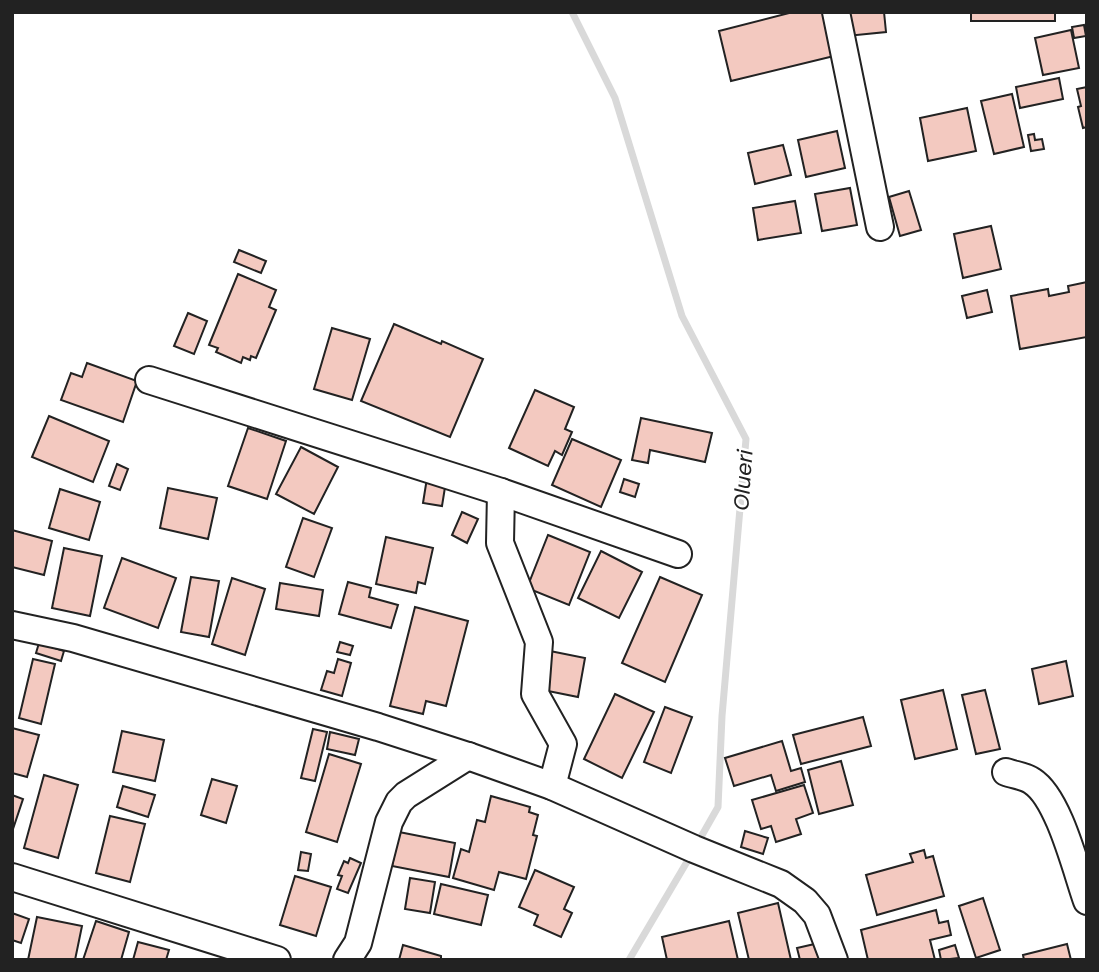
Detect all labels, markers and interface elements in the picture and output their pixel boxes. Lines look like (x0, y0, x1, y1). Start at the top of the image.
water label: Olueri (726, 448, 760, 512)

